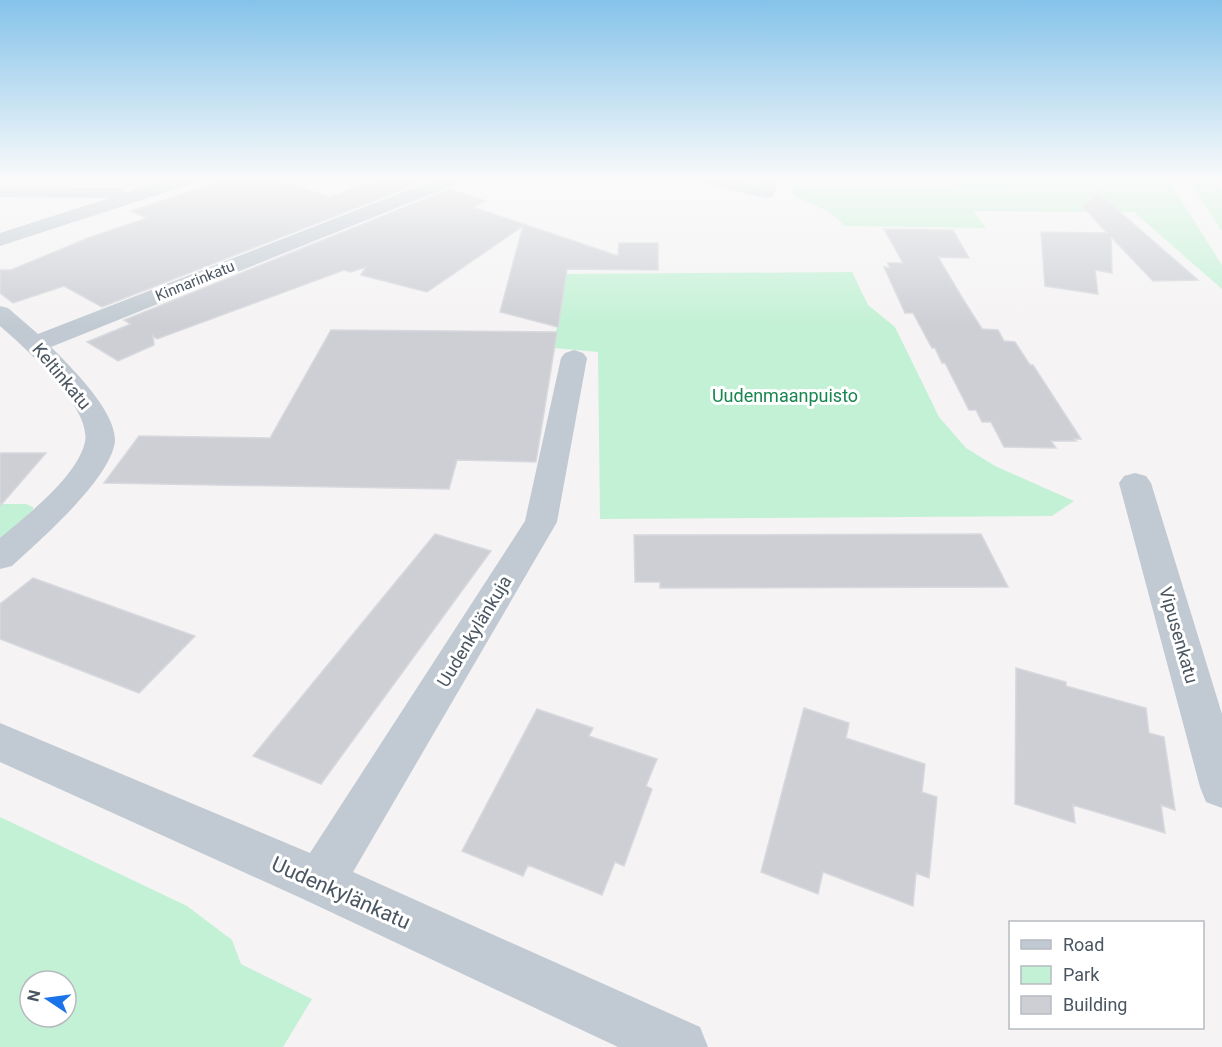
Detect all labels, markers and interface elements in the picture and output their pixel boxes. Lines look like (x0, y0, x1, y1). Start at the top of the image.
street label: Kinnarinkatu (153, 257, 237, 305)
street label: Keltinkatu (28, 339, 96, 413)
park label: Uudenmaanpuisto (712, 385, 858, 406)
street label: Uudenkylänkuja (433, 572, 515, 690)
street label: Vipusenkatu (1155, 584, 1203, 686)
street label: Uudenkylänkatu (268, 852, 414, 934)
legend (1009, 921, 1204, 1029)
text: Road (1063, 934, 1104, 955)
text: Park (1063, 964, 1100, 985)
north arrow (18, 969, 78, 1029)
text: N (23, 988, 44, 1003)
text: Building (1063, 994, 1127, 1015)

